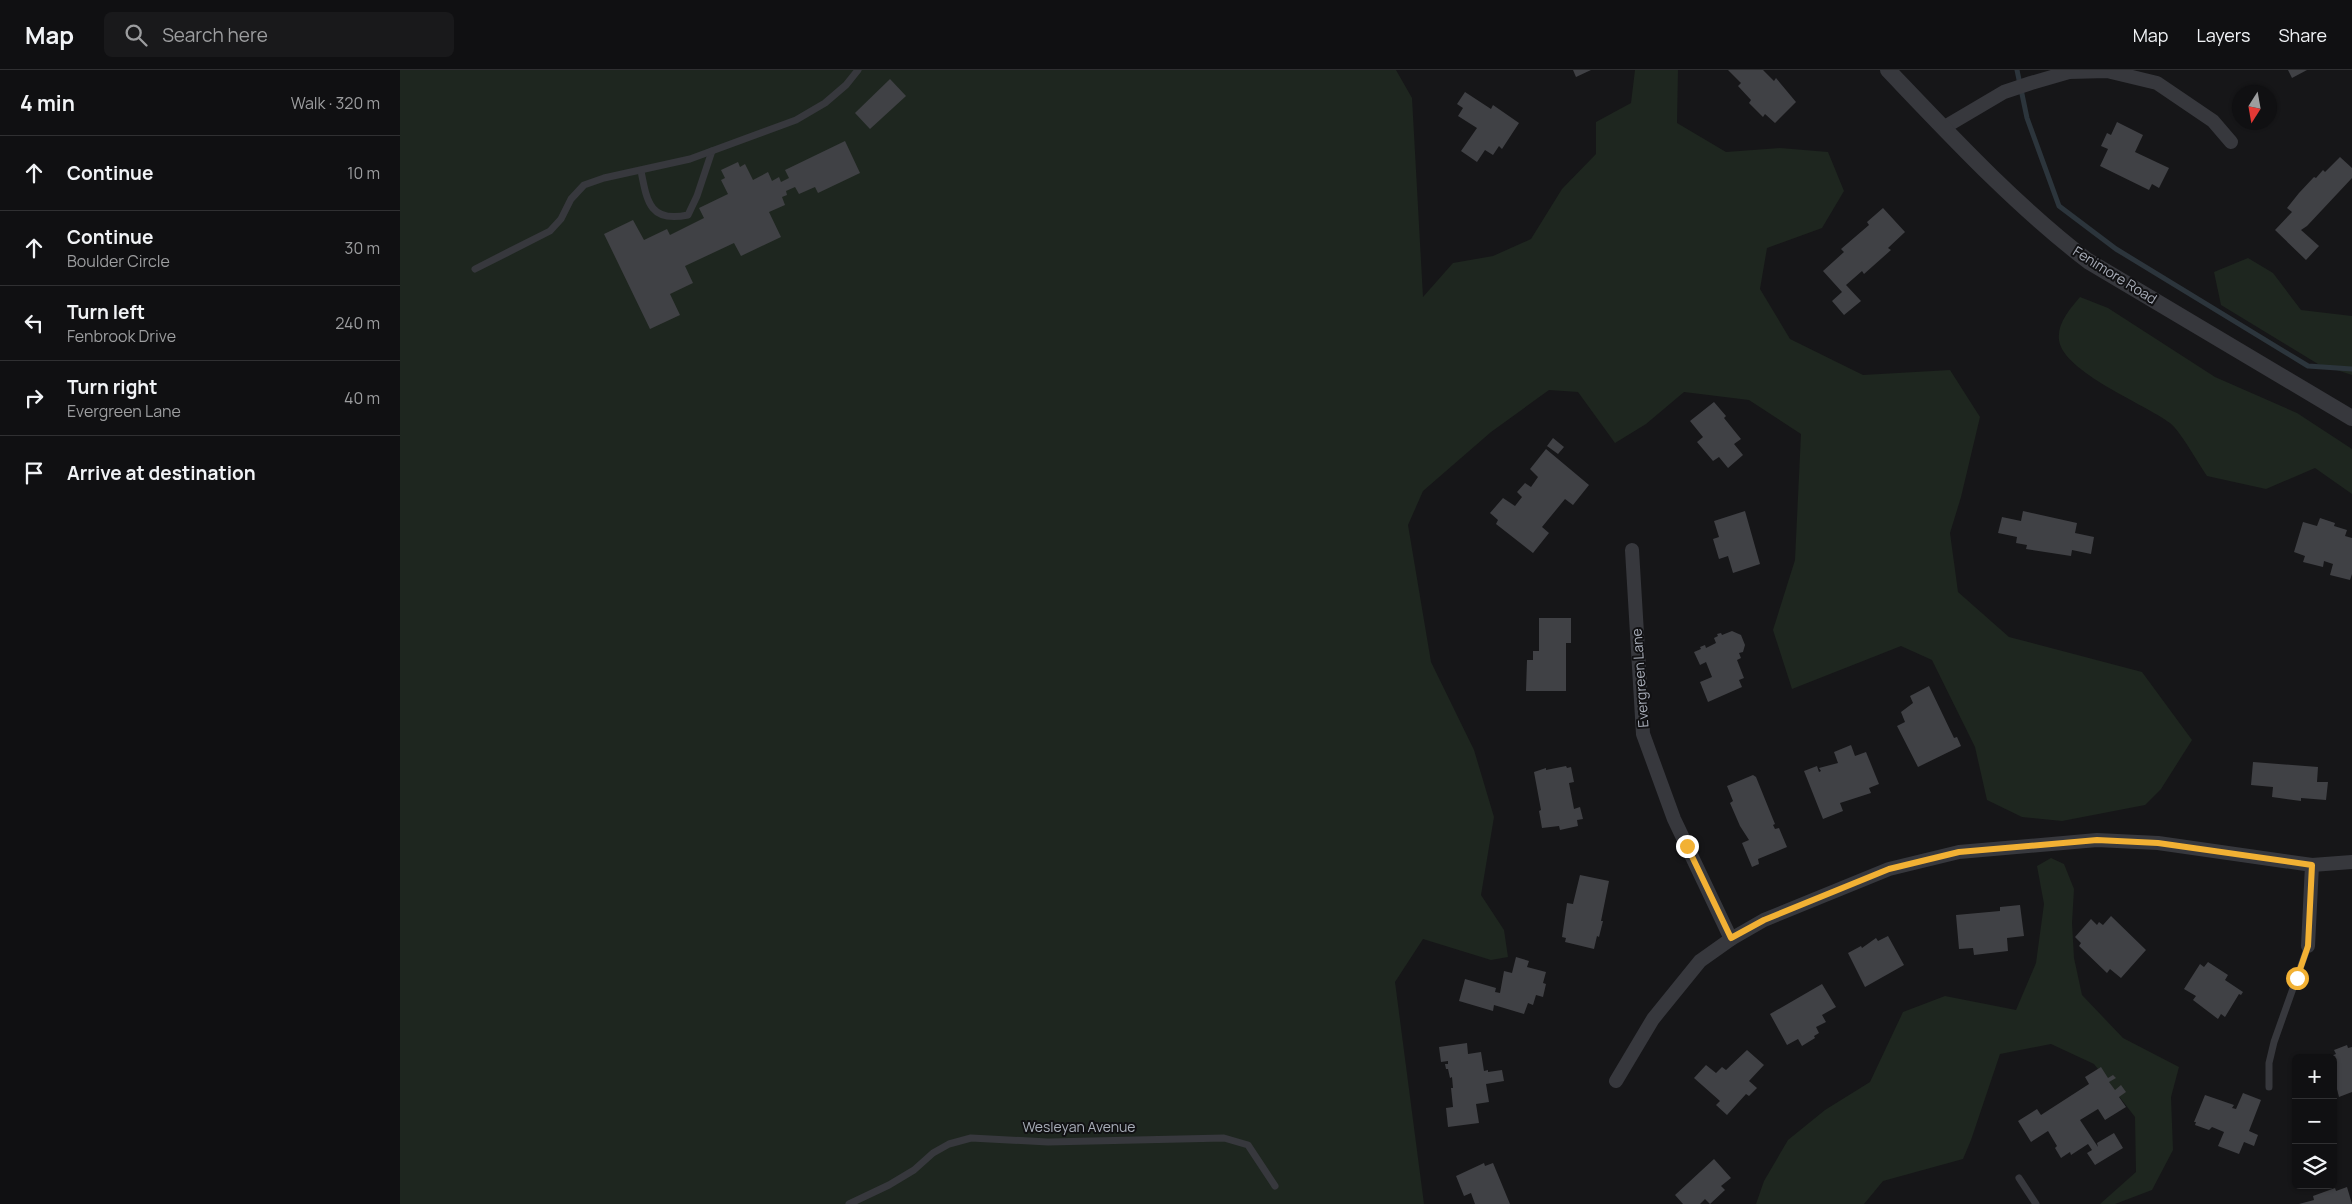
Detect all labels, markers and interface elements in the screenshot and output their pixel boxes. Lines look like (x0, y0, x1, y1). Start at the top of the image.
search box (104, 12, 454, 57)
text: Map (25, 18, 74, 51)
icon: search (122, 21, 150, 49)
text: Search here (162, 22, 268, 48)
text: Map (2133, 23, 2168, 47)
text: Layers (2196, 23, 2250, 47)
text: Share (2278, 23, 2327, 47)
north arrow (2232, 85, 2277, 130)
text: 4 min (20, 89, 75, 117)
text: Walk · 320 m (291, 92, 380, 114)
icon: ahead (20, 159, 48, 187)
text: Continue (67, 160, 153, 186)
text: 10 m (347, 162, 380, 184)
text: Continue (67, 224, 153, 250)
icon: ahead (20, 234, 48, 262)
text: 30 m (345, 237, 380, 259)
street label: Fenimore Road (2070, 241, 2161, 308)
text: Boulder Circle (67, 250, 170, 272)
text: Turn left (67, 299, 145, 325)
icon: left (20, 309, 48, 337)
text: 240 m (335, 312, 380, 334)
text: Fenbrook Drive (67, 325, 176, 347)
text: Turn right (67, 374, 157, 400)
icon: right (20, 384, 48, 412)
text: 40 m (344, 387, 380, 409)
text: Evergreen Lane (67, 400, 181, 422)
icon: arrive (20, 459, 48, 487)
text: Arrive at destination (67, 460, 256, 486)
street label: Evergreen Lane (1627, 628, 1652, 728)
route end (1676, 835, 1699, 858)
route start (2286, 967, 2309, 990)
map controls (2292, 1054, 2337, 1189)
button: + (2292, 1054, 2337, 1099)
button: − (2292, 1099, 2337, 1144)
street label: Wesleyan Avenue (1022, 1117, 1136, 1136)
button: layers (2292, 1144, 2337, 1189)

